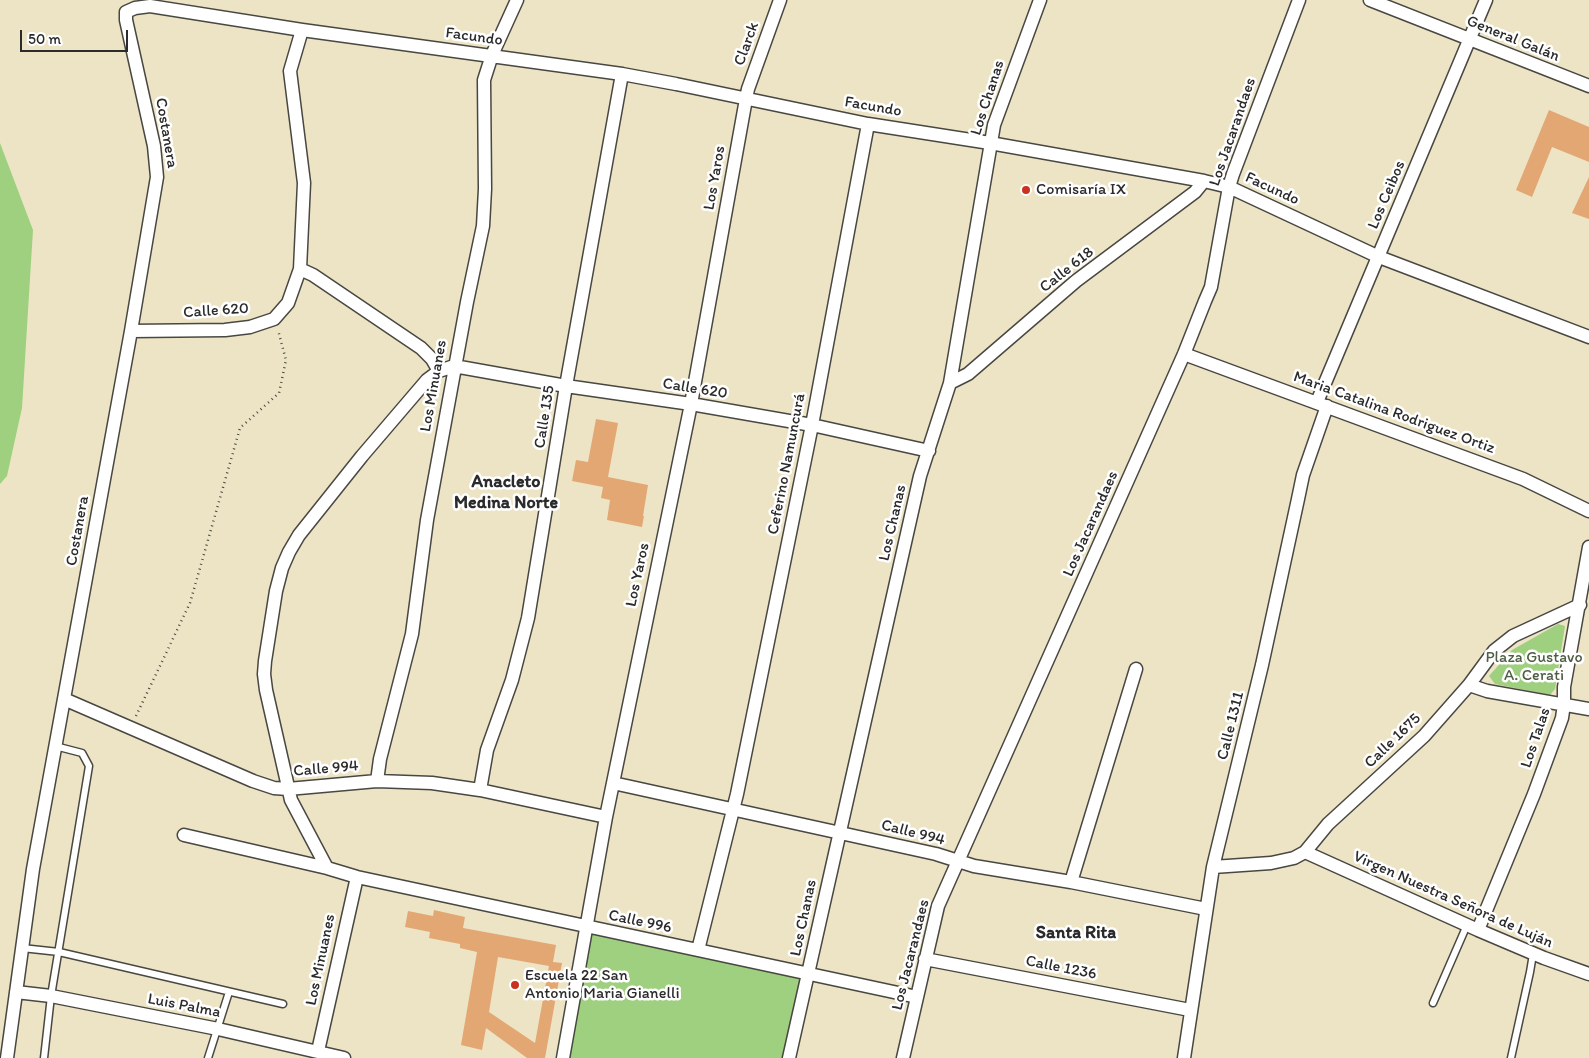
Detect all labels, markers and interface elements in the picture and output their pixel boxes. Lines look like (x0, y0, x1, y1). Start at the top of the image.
street label: General Galán (1464, 12, 1562, 66)
scale bar (22, 20, 130, 52)
street label: Clarck (730, 20, 764, 68)
street label: Facundo (444, 23, 504, 51)
text: 50 m (28, 30, 61, 48)
street label: Los Chanas (967, 58, 1009, 138)
street label: Los Jacarandaes (1205, 75, 1261, 189)
street label: Facundo (843, 93, 903, 121)
street label: Costanera (150, 96, 182, 170)
street label: Los Yaros (700, 144, 730, 212)
street label: Los Ceibos (1364, 158, 1410, 232)
street label: Facundo (1242, 168, 1302, 210)
place label: Comisaría IX (1036, 180, 1126, 200)
marker: Comisaría IX (1020, 184, 1032, 196)
street label: Calle 618 (1036, 243, 1098, 297)
street label: Calle 620 (183, 299, 249, 323)
street label: Los Minuanes (416, 338, 452, 434)
street label: Maria Catalina Rodriguez Ortiz (1291, 368, 1497, 458)
street label: Calle 620 (661, 374, 729, 404)
street label: Calle 135 (531, 384, 559, 450)
street label: Ceferino Namuncurá (764, 392, 810, 536)
street label: Los Jacarandaes (1059, 468, 1123, 580)
district label: Anacleto Medina Norte (454, 471, 558, 514)
street label: Los Chanas (875, 483, 911, 563)
street label: Costanera (62, 494, 94, 568)
street label: Los Yaros (622, 541, 654, 609)
park label: Plaza Gustavo A. Cerati (1485, 648, 1583, 686)
street label: Calle 1311 (1213, 690, 1249, 762)
street label: Los Talas (1517, 705, 1555, 771)
street label: Calle 1675 (1361, 709, 1425, 773)
street label: Calle 994 (293, 757, 359, 781)
street label: Calle 994 (879, 816, 947, 850)
street label: Virgen Nuestra Señora de Luján (1350, 847, 1556, 953)
street label: Los Chanas (787, 878, 821, 958)
street label: Los Jacarandaes (888, 898, 934, 1012)
street label: Calle 996 (607, 906, 673, 938)
street label: Los Minuanes (302, 912, 340, 1008)
district label: Santa Rita (1036, 922, 1116, 944)
street label: Calle 1236 (1024, 952, 1098, 984)
place label: Escuela 22 San Antonio Maria Gianelli (525, 966, 680, 1004)
marker: Escuela 22 San Antonio Maria Gianelli (509, 979, 521, 991)
street label: Luis Palma (146, 990, 222, 1022)

